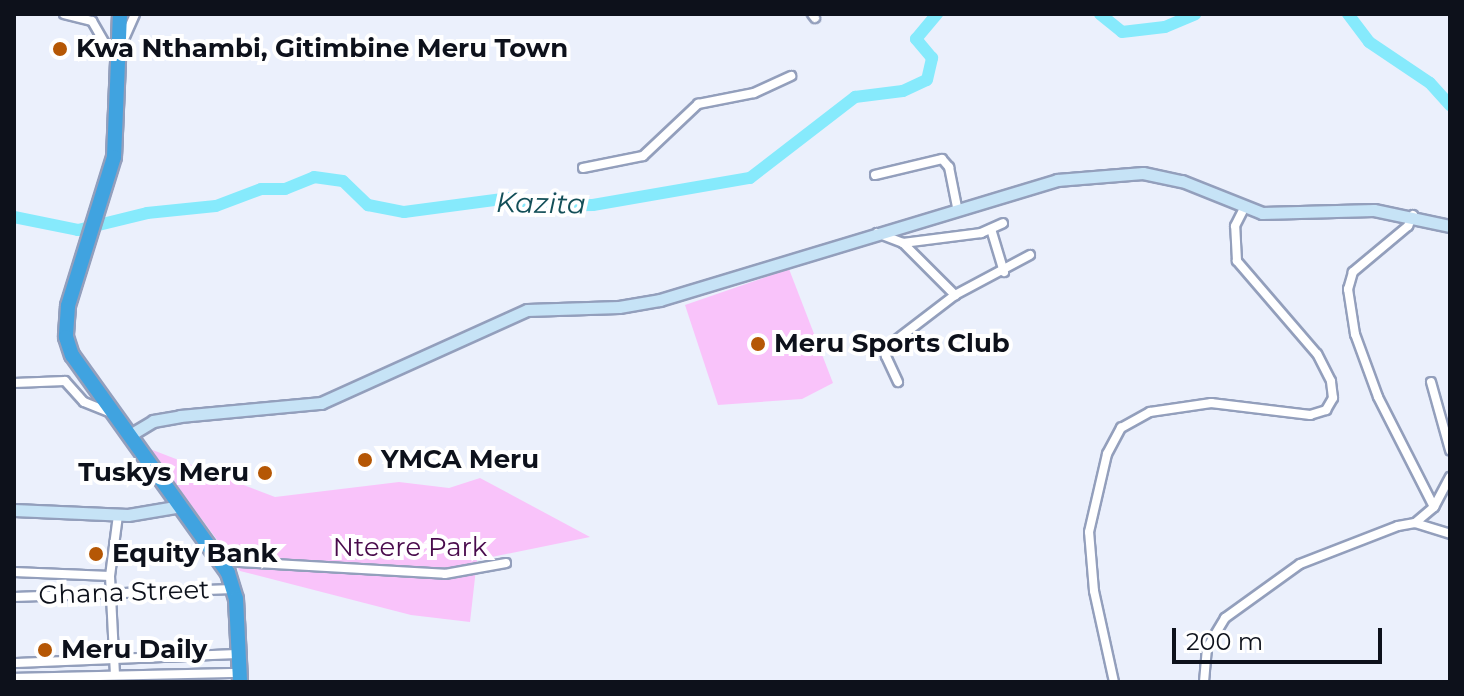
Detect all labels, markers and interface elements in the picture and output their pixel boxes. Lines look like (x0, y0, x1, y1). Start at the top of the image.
place label: Kwa Nthambi, Gitimbine Meru Town (76, 33, 568, 65)
marker: Kwa Nthambi, Gitimbine Meru Town (51, 40, 69, 58)
water label: Kazita (496, 185, 586, 221)
place label: Meru Sports Club (774, 328, 1010, 360)
marker: Meru Sports Club (749, 335, 767, 353)
place label: YMCA Meru (381, 444, 539, 476)
marker: YMCA Meru (356, 451, 374, 469)
place label: Tuskys Meru (78, 457, 249, 489)
marker: Tuskys Meru (256, 464, 274, 482)
park label: Nteere Park (333, 532, 487, 564)
place label: Equity Bank (112, 538, 277, 570)
marker: Equity Bank (87, 545, 105, 563)
street label: Ghana Street (38, 574, 210, 612)
scale bar (1176, 612, 1386, 662)
text: 200 m (1186, 627, 1263, 656)
place label: Meru Daily (61, 634, 207, 666)
marker: Meru Daily (36, 641, 54, 659)

